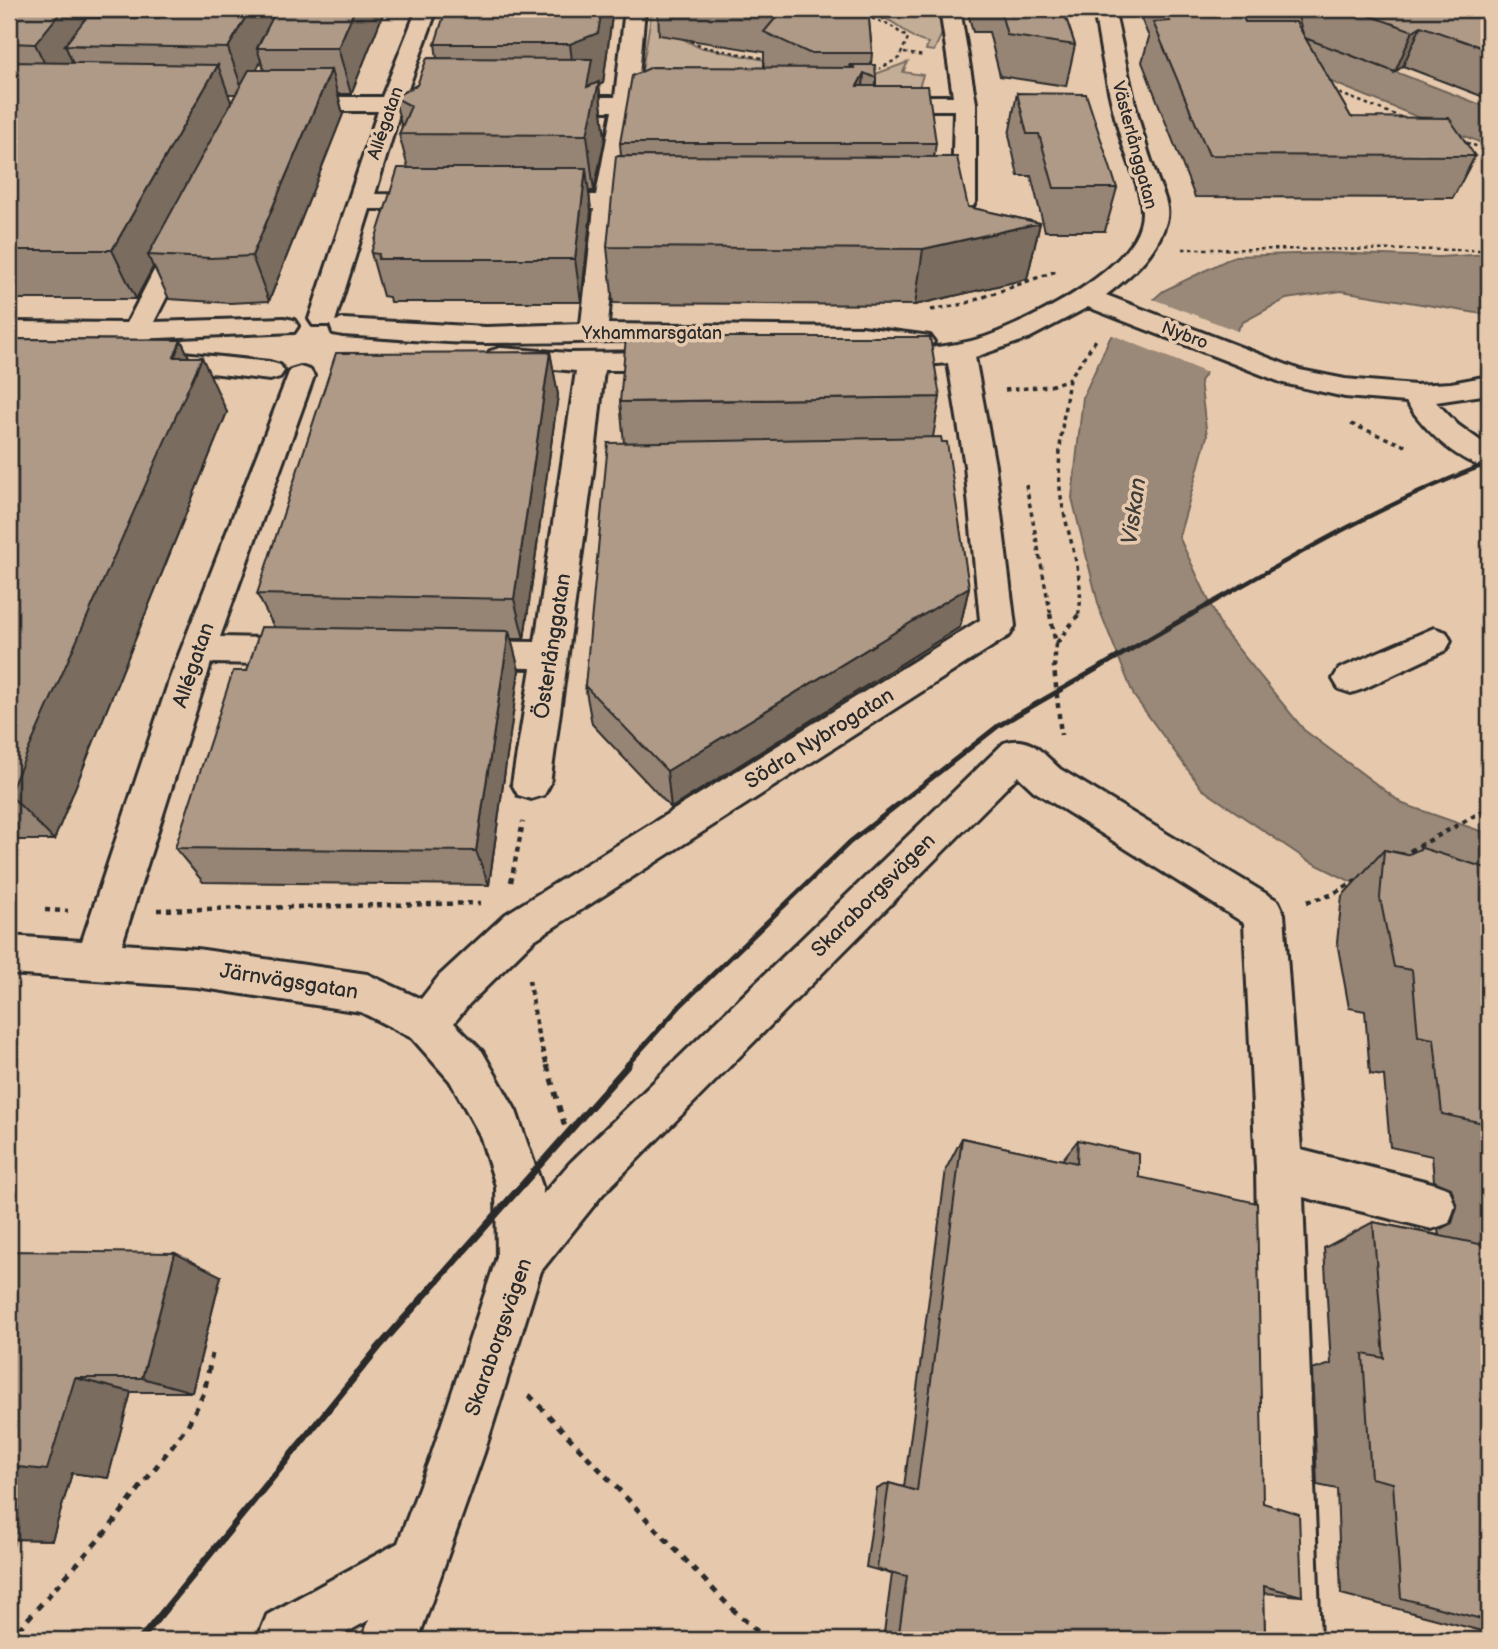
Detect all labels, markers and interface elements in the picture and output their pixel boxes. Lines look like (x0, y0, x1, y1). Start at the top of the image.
street label: Västerlånggatan (1107, 79, 1162, 211)
street label: Allégatan (363, 84, 408, 162)
street label: Nybro (1159, 317, 1211, 354)
street label: Yxhammarsgatan (581, 323, 722, 344)
water label: Viskan (1115, 476, 1153, 546)
street label: Österlånggatan (529, 572, 576, 721)
street label: Allégatan (167, 619, 220, 711)
street label: Södra Nybrogatan (740, 682, 898, 794)
street label: Skaraborgsvägen (806, 828, 941, 963)
street label: Järnvägsgatan (218, 958, 360, 1005)
street label: Skaraborgsvägen (460, 1255, 537, 1419)

